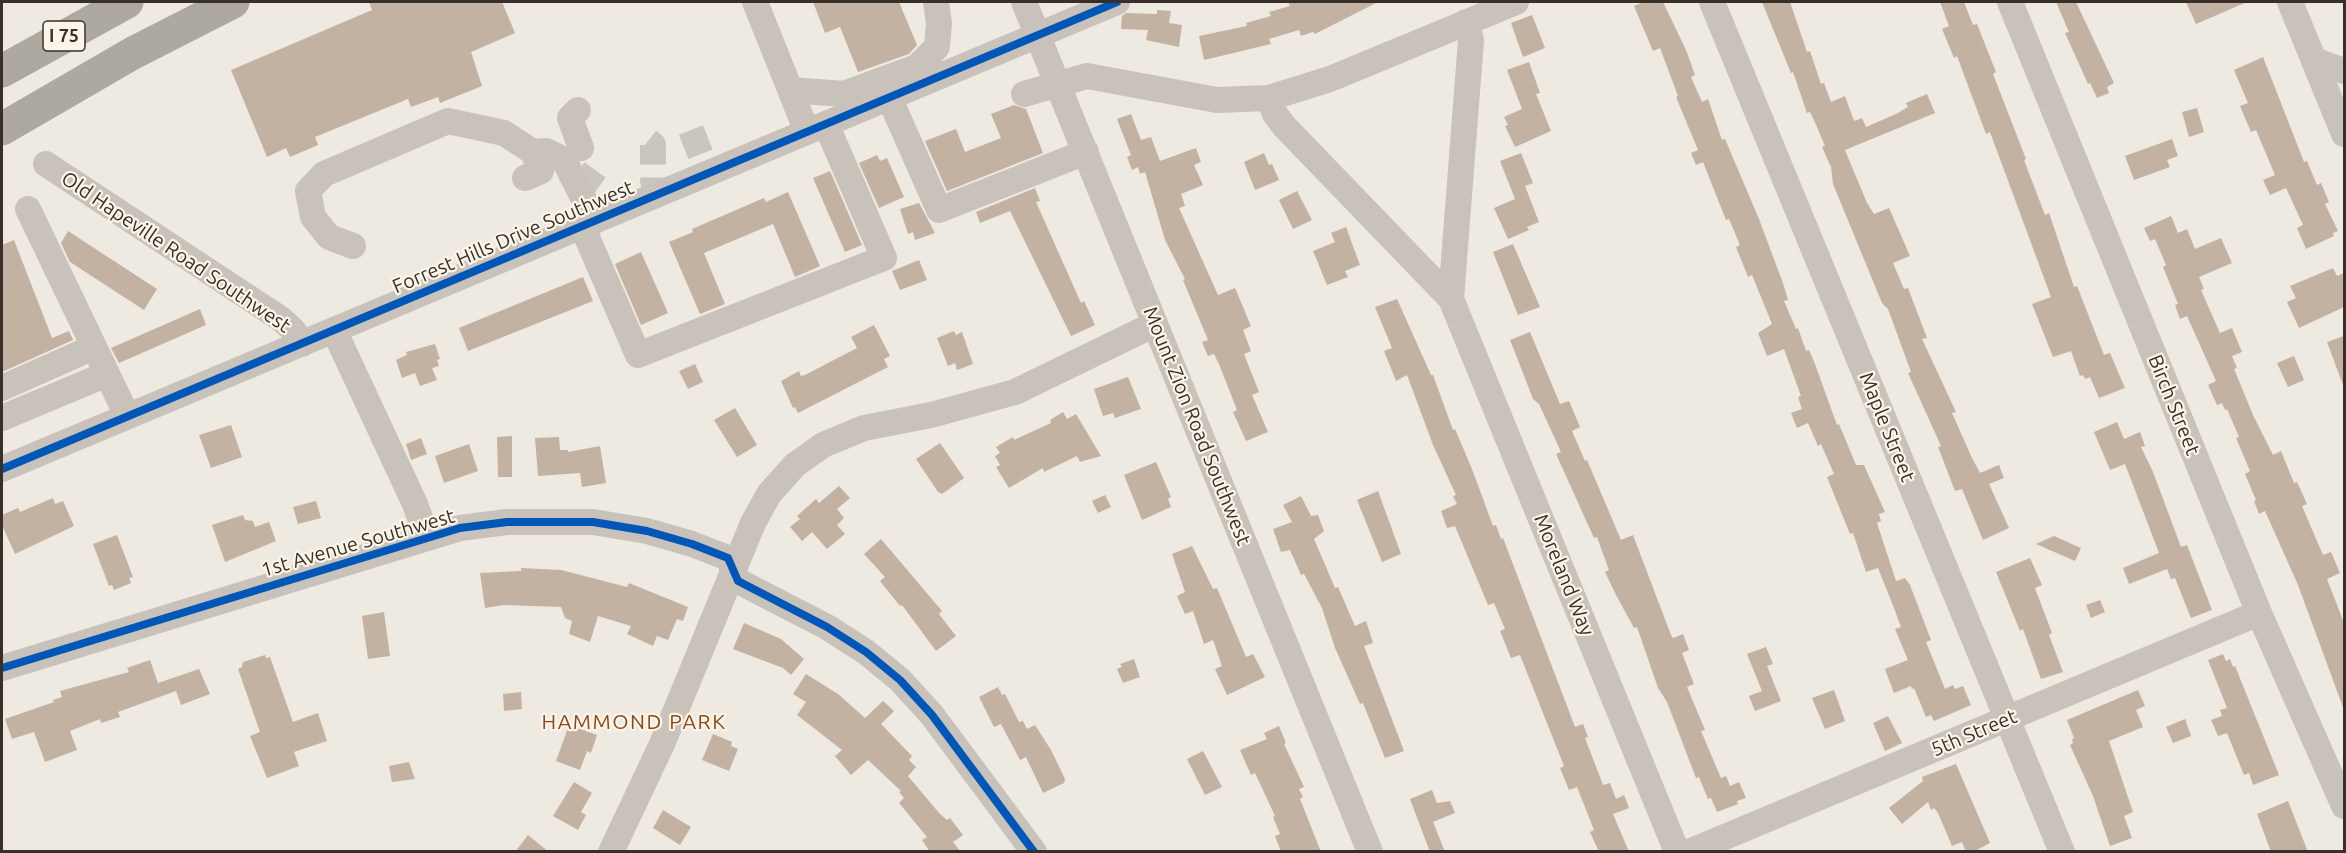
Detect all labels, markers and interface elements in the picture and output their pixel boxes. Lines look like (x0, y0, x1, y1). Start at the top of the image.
road number: I 75 (43, 21, 85, 51)
street label: Old Hapeville Road Southwest (57, 166, 295, 338)
street label: Forrest Hills Drive Southwest (389, 175, 637, 299)
street label: Mount Zion Road Southwest (1138, 303, 1256, 549)
street label: Birch Street (2143, 351, 2205, 459)
street label: Maple Street (1854, 369, 1920, 485)
street label: 1st Avenue Southwest (258, 504, 458, 582)
street label: Moreland Way (1529, 511, 1599, 639)
street label: 5th Street (1927, 704, 2021, 762)
district label: HAMMOND PARK (542, 709, 726, 735)

